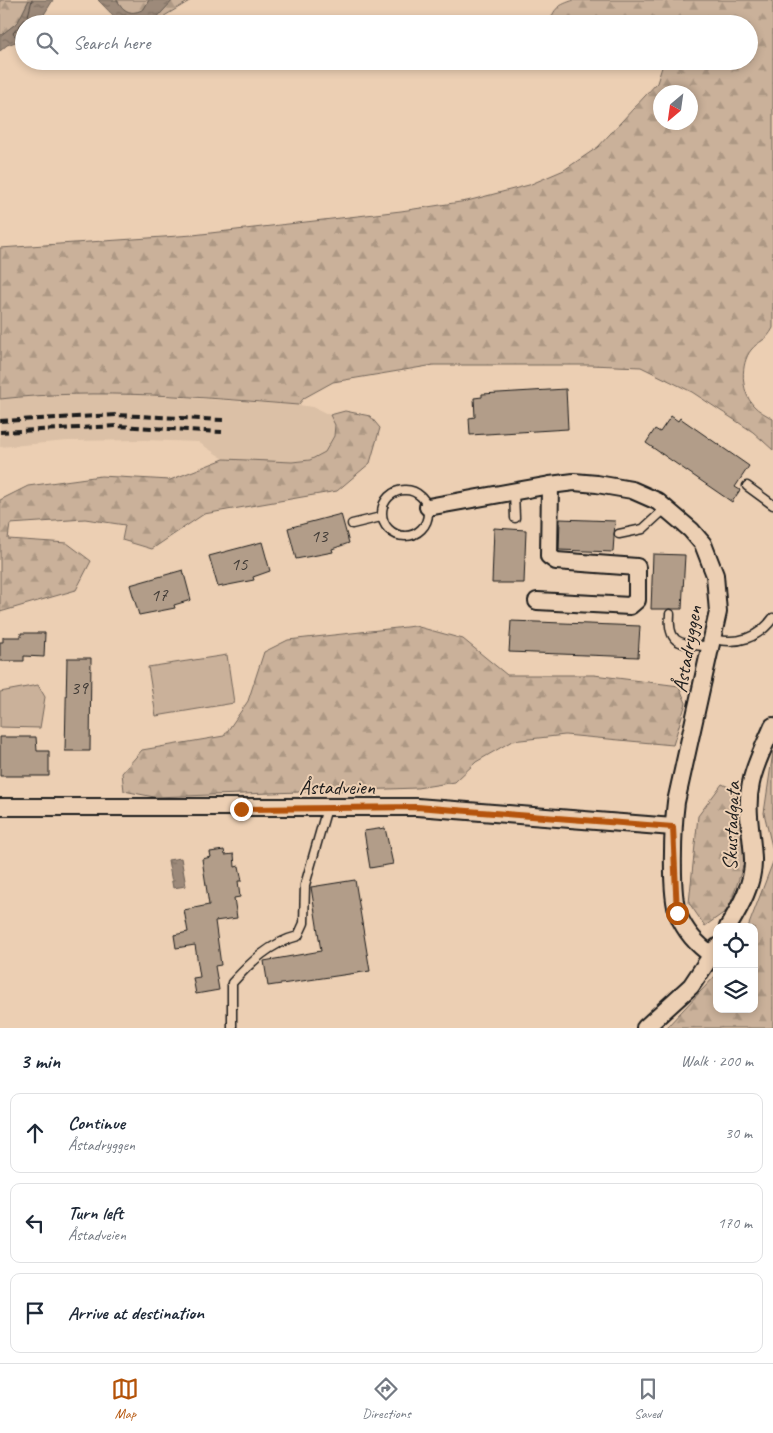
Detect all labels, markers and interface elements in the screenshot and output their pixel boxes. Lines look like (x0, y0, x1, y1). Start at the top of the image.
search box (15, 15, 758, 70)
icon: search (33, 29, 61, 57)
text: Search here (73, 31, 150, 55)
north arrow (653, 85, 698, 130)
house number: 13 (310, 524, 329, 548)
house number: 15 (230, 552, 249, 576)
house number: 17 (150, 583, 169, 607)
street label: Åstadryggen (667, 603, 708, 695)
house number: 39 (70, 676, 89, 700)
street label: Åstadveien (299, 774, 376, 800)
street label: Skustadgata (716, 779, 746, 871)
route end (230, 798, 253, 821)
route start (666, 902, 689, 925)
map controls (713, 923, 758, 1013)
button: locate (713, 923, 758, 968)
button: layers (713, 968, 758, 1013)
text: 3 min (20, 1048, 60, 1074)
text: Walk · 200 m (681, 1051, 753, 1071)
text: Continue (68, 1111, 125, 1135)
icon: ahead (21, 1119, 49, 1147)
text: 30 m (725, 1123, 752, 1143)
text: Åstadryggen (68, 1135, 135, 1155)
text: Turn left (68, 1201, 123, 1225)
icon: left (21, 1209, 49, 1237)
text: 170 m (718, 1213, 752, 1233)
text: Åstadveien (68, 1225, 126, 1245)
icon: arrive (21, 1299, 49, 1327)
text: Arrive at destination (68, 1301, 204, 1325)
tab: Map (111, 1375, 139, 1422)
tab: Directions (362, 1375, 411, 1422)
tab: Saved (634, 1375, 662, 1422)

